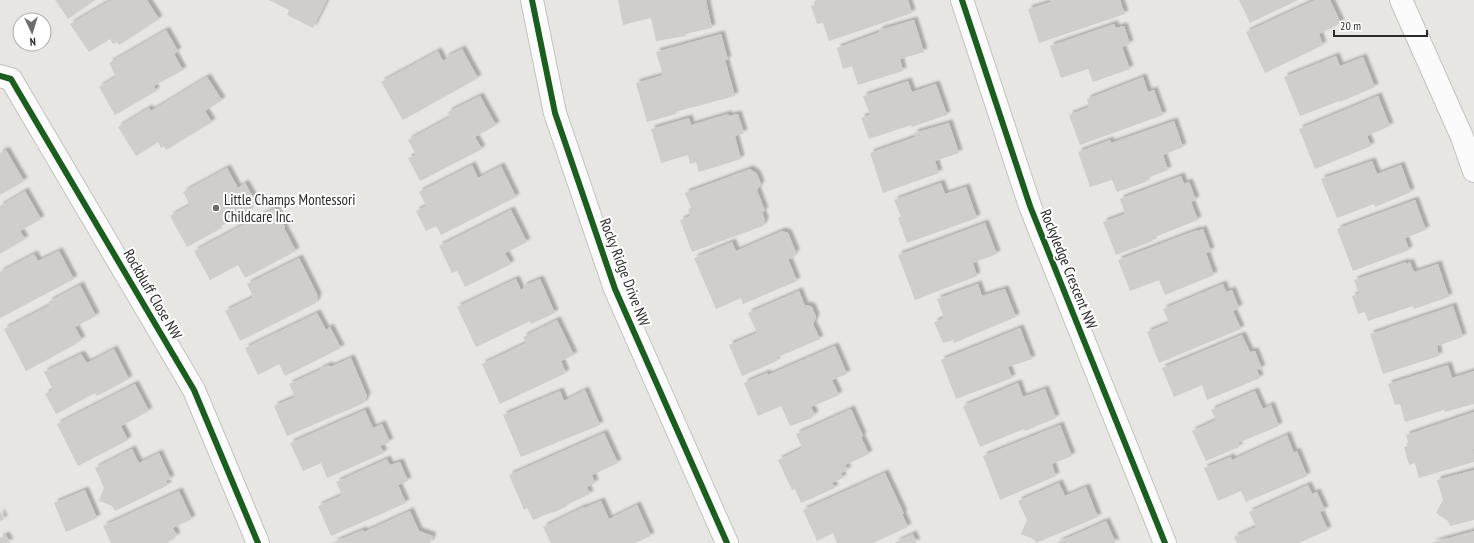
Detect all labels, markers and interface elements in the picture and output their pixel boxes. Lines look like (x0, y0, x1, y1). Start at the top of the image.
north arrow (12, 12, 52, 52)
scale bar (1334, 12, 1427, 38)
text: 20 m (1340, 18, 1361, 33)
text: N (29, 35, 36, 49)
place label: Little Champs Montessori Childcare Inc. (224, 190, 355, 226)
marker: Little Champs Montessori Childcare Inc. (211, 203, 221, 213)
street label: Rockyledge Crescent NW (1036, 206, 1102, 332)
street label: Rocky Ridge Drive NW (596, 215, 654, 329)
street label: Rockbluff Close NW (119, 245, 187, 343)

